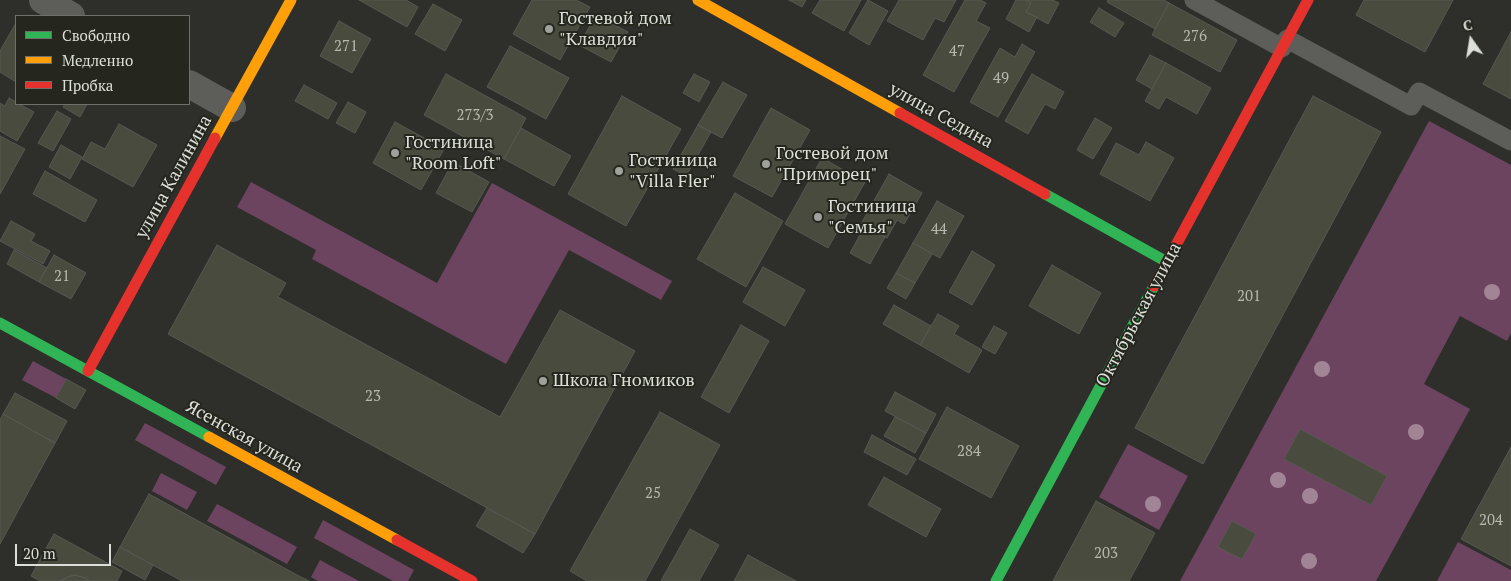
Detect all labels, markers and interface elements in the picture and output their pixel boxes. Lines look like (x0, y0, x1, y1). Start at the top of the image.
place label: Гостевой дом "Клавдия" (559, 8, 672, 50)
legend (15, 15, 190, 105)
north arrow (1446, 15, 1496, 65)
text: С (1461, 15, 1474, 35)
marker: Гостевой дом "Клавдия" (543, 23, 555, 35)
text: Свободно (62, 25, 130, 45)
house number: 276 (1183, 28, 1207, 46)
house number: 271 (334, 38, 358, 56)
house number: 47 (949, 43, 965, 61)
text: Медленно (62, 50, 133, 70)
house number: 49 (993, 70, 1009, 88)
text: Пробка (62, 75, 113, 95)
street label: улица Седина (885, 79, 997, 153)
house number: 273/3 (456, 107, 494, 125)
street label: улица Калинина (131, 112, 217, 242)
place label: Гостиница "Room Loft" (405, 132, 502, 174)
place label: Гостевой дом "Приморец" (776, 143, 889, 186)
marker: Гостиница "Room Loft" (389, 147, 401, 159)
place label: Гостиница "Villa Fler" (629, 150, 717, 192)
marker: Гостевой дом "Приморец" (760, 158, 772, 170)
marker: Гостиница "Villa Fler" (613, 165, 625, 177)
place label: Гостиница "Семья" (828, 196, 916, 238)
marker: Гостиница "Семья" (812, 211, 824, 223)
house number: 44 (931, 221, 947, 239)
street label: Октябрьская улица (1092, 239, 1186, 391)
house number: 21 (54, 268, 70, 286)
house number: 201 (1237, 288, 1261, 306)
place label: Школа Гномиков (553, 370, 695, 392)
marker: Школа Гномиков (537, 375, 549, 387)
house number: 23 (365, 388, 381, 406)
street label: Ясенская улица (182, 396, 306, 478)
house number: 284 (957, 443, 981, 461)
house number: 25 (645, 485, 661, 503)
house number: 204 (1479, 512, 1503, 530)
scale bar (18, 534, 114, 566)
text: 20 m (23, 543, 56, 563)
house number: 203 (1094, 545, 1118, 563)

